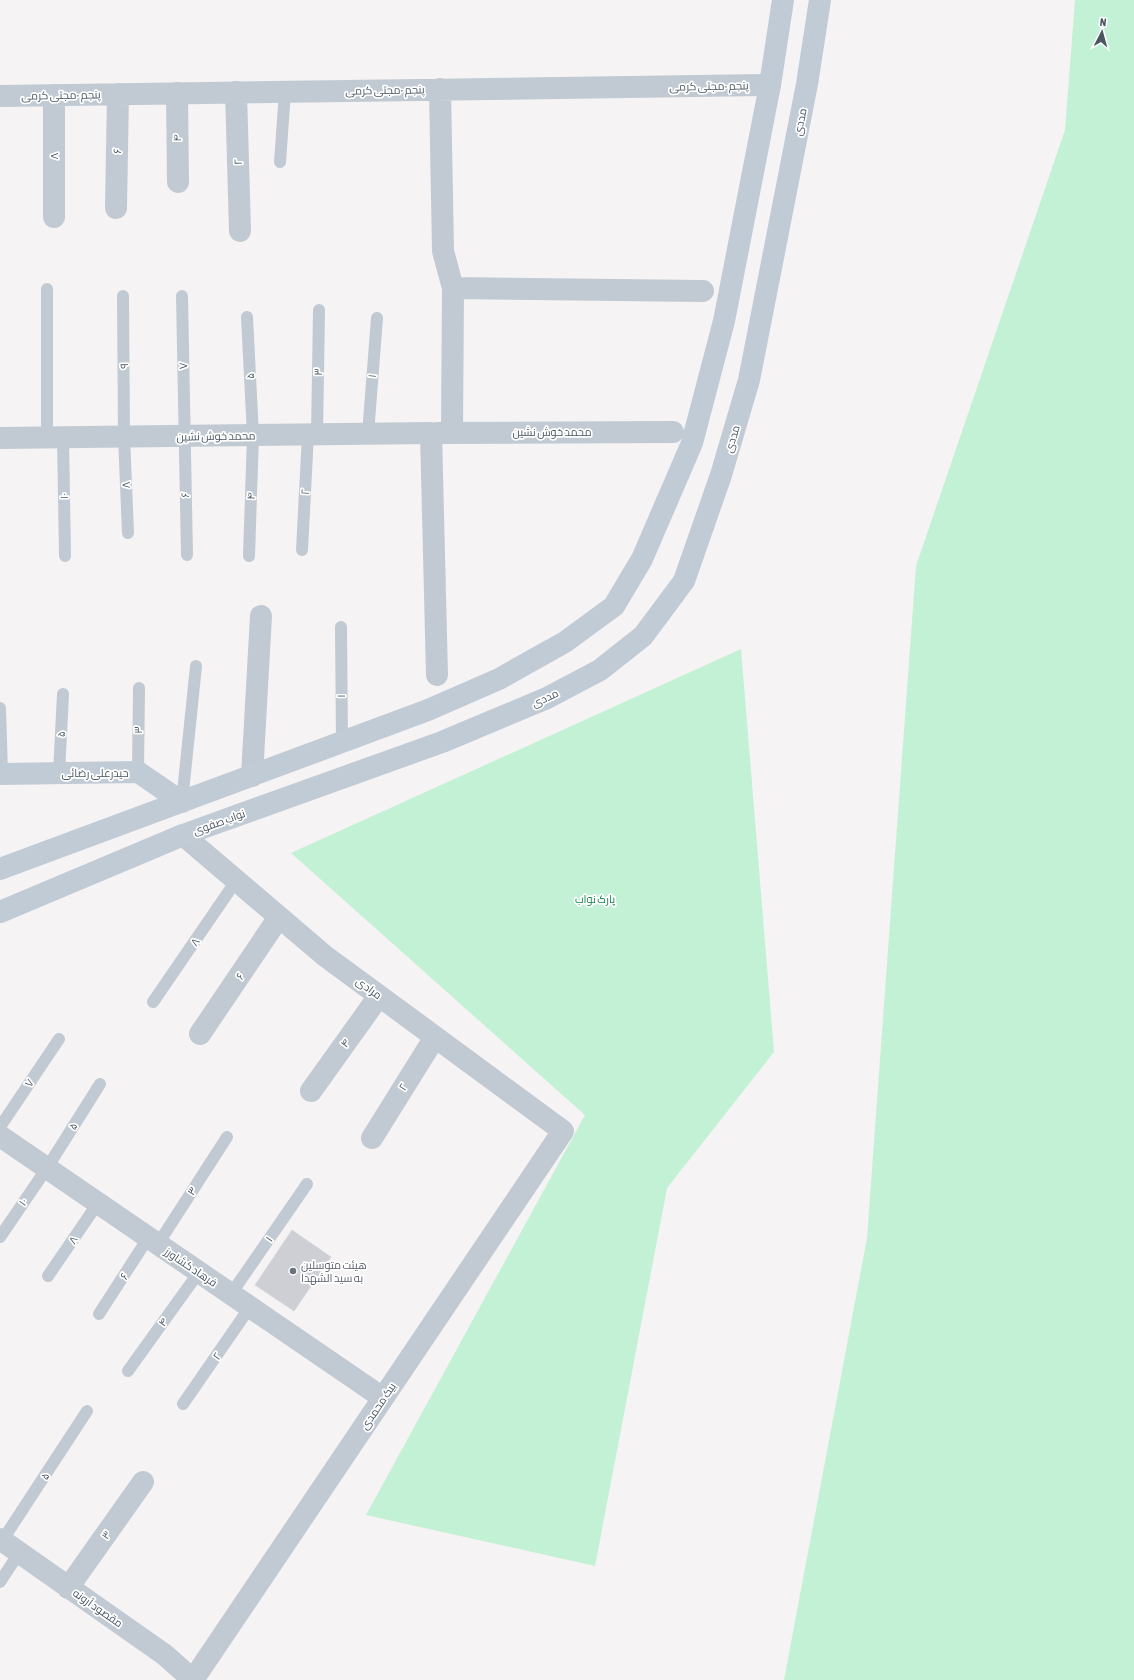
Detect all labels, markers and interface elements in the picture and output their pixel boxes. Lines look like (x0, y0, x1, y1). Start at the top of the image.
north arrow (1082, 12, 1122, 52)
text: N (1099, 16, 1107, 28)
street label: پنجم -مجتی کرمی (669, 79, 749, 95)
street label: پنجم -مجتی کرمی (345, 83, 425, 99)
street label: پنجم -مجتی کرمی (21, 88, 101, 104)
street label: مددی (791, 107, 810, 137)
street label: ۴ (171, 134, 183, 142)
street label: ۶ (111, 148, 123, 154)
street label: ۸ (48, 152, 60, 159)
street label: ۲ (232, 159, 244, 165)
street label: ۷ (177, 362, 189, 370)
street label: ۹ (118, 363, 130, 369)
street label: ۳ (312, 368, 324, 376)
street label: ۵ (244, 373, 256, 379)
street label: ۱ (366, 374, 378, 378)
street label: مددی (722, 424, 743, 454)
street label: محمد خوش نشین (512, 426, 592, 439)
street label: محمد خوش نشین (176, 429, 256, 444)
street label: ۸ (120, 481, 132, 489)
street label: ۲ (299, 489, 311, 495)
street label: ۶ (179, 492, 191, 498)
street label: ۴ (245, 492, 257, 500)
street label: ۱۰ (58, 493, 70, 499)
street label: مددی (530, 687, 561, 710)
street label: ۱ (335, 694, 347, 698)
street label: ۳ (132, 726, 144, 734)
street label: ۵ (55, 731, 67, 737)
street label: حیدرعلی رضائی (61, 767, 129, 780)
street label: نواب صفوی (191, 807, 247, 838)
park label: پارک نواب (575, 893, 615, 906)
street label: ۸ (188, 936, 202, 948)
street label: ۶ (234, 970, 246, 982)
street label: مرادی (353, 975, 384, 1002)
street label: ۴ (338, 1037, 352, 1049)
street label: ۷ (22, 1077, 36, 1089)
street label: ۲ (396, 1081, 410, 1093)
street label: ۵ (66, 1120, 80, 1132)
street label: ۳ (185, 1185, 199, 1197)
street label: ۱۰ (16, 1196, 30, 1208)
street label: ۸ (66, 1234, 80, 1246)
street label: ۱ (263, 1234, 275, 1244)
street label: فرهاد کشاورز (161, 1245, 219, 1290)
place label: هیئت متوسلین به سید الشهدا (301, 1259, 367, 1285)
marker: هیئت متوسلین به سید الشهدا (288, 1266, 298, 1276)
street label: ۶ (118, 1271, 130, 1281)
street label: ۴ (156, 1316, 170, 1328)
street label: ۲ (210, 1350, 224, 1362)
street label: بیک محمدی (358, 1380, 399, 1432)
street label: ۵ (38, 1470, 52, 1482)
street label: ۳ (99, 1529, 113, 1541)
street label: مقصود آرونه (70, 1587, 125, 1630)

